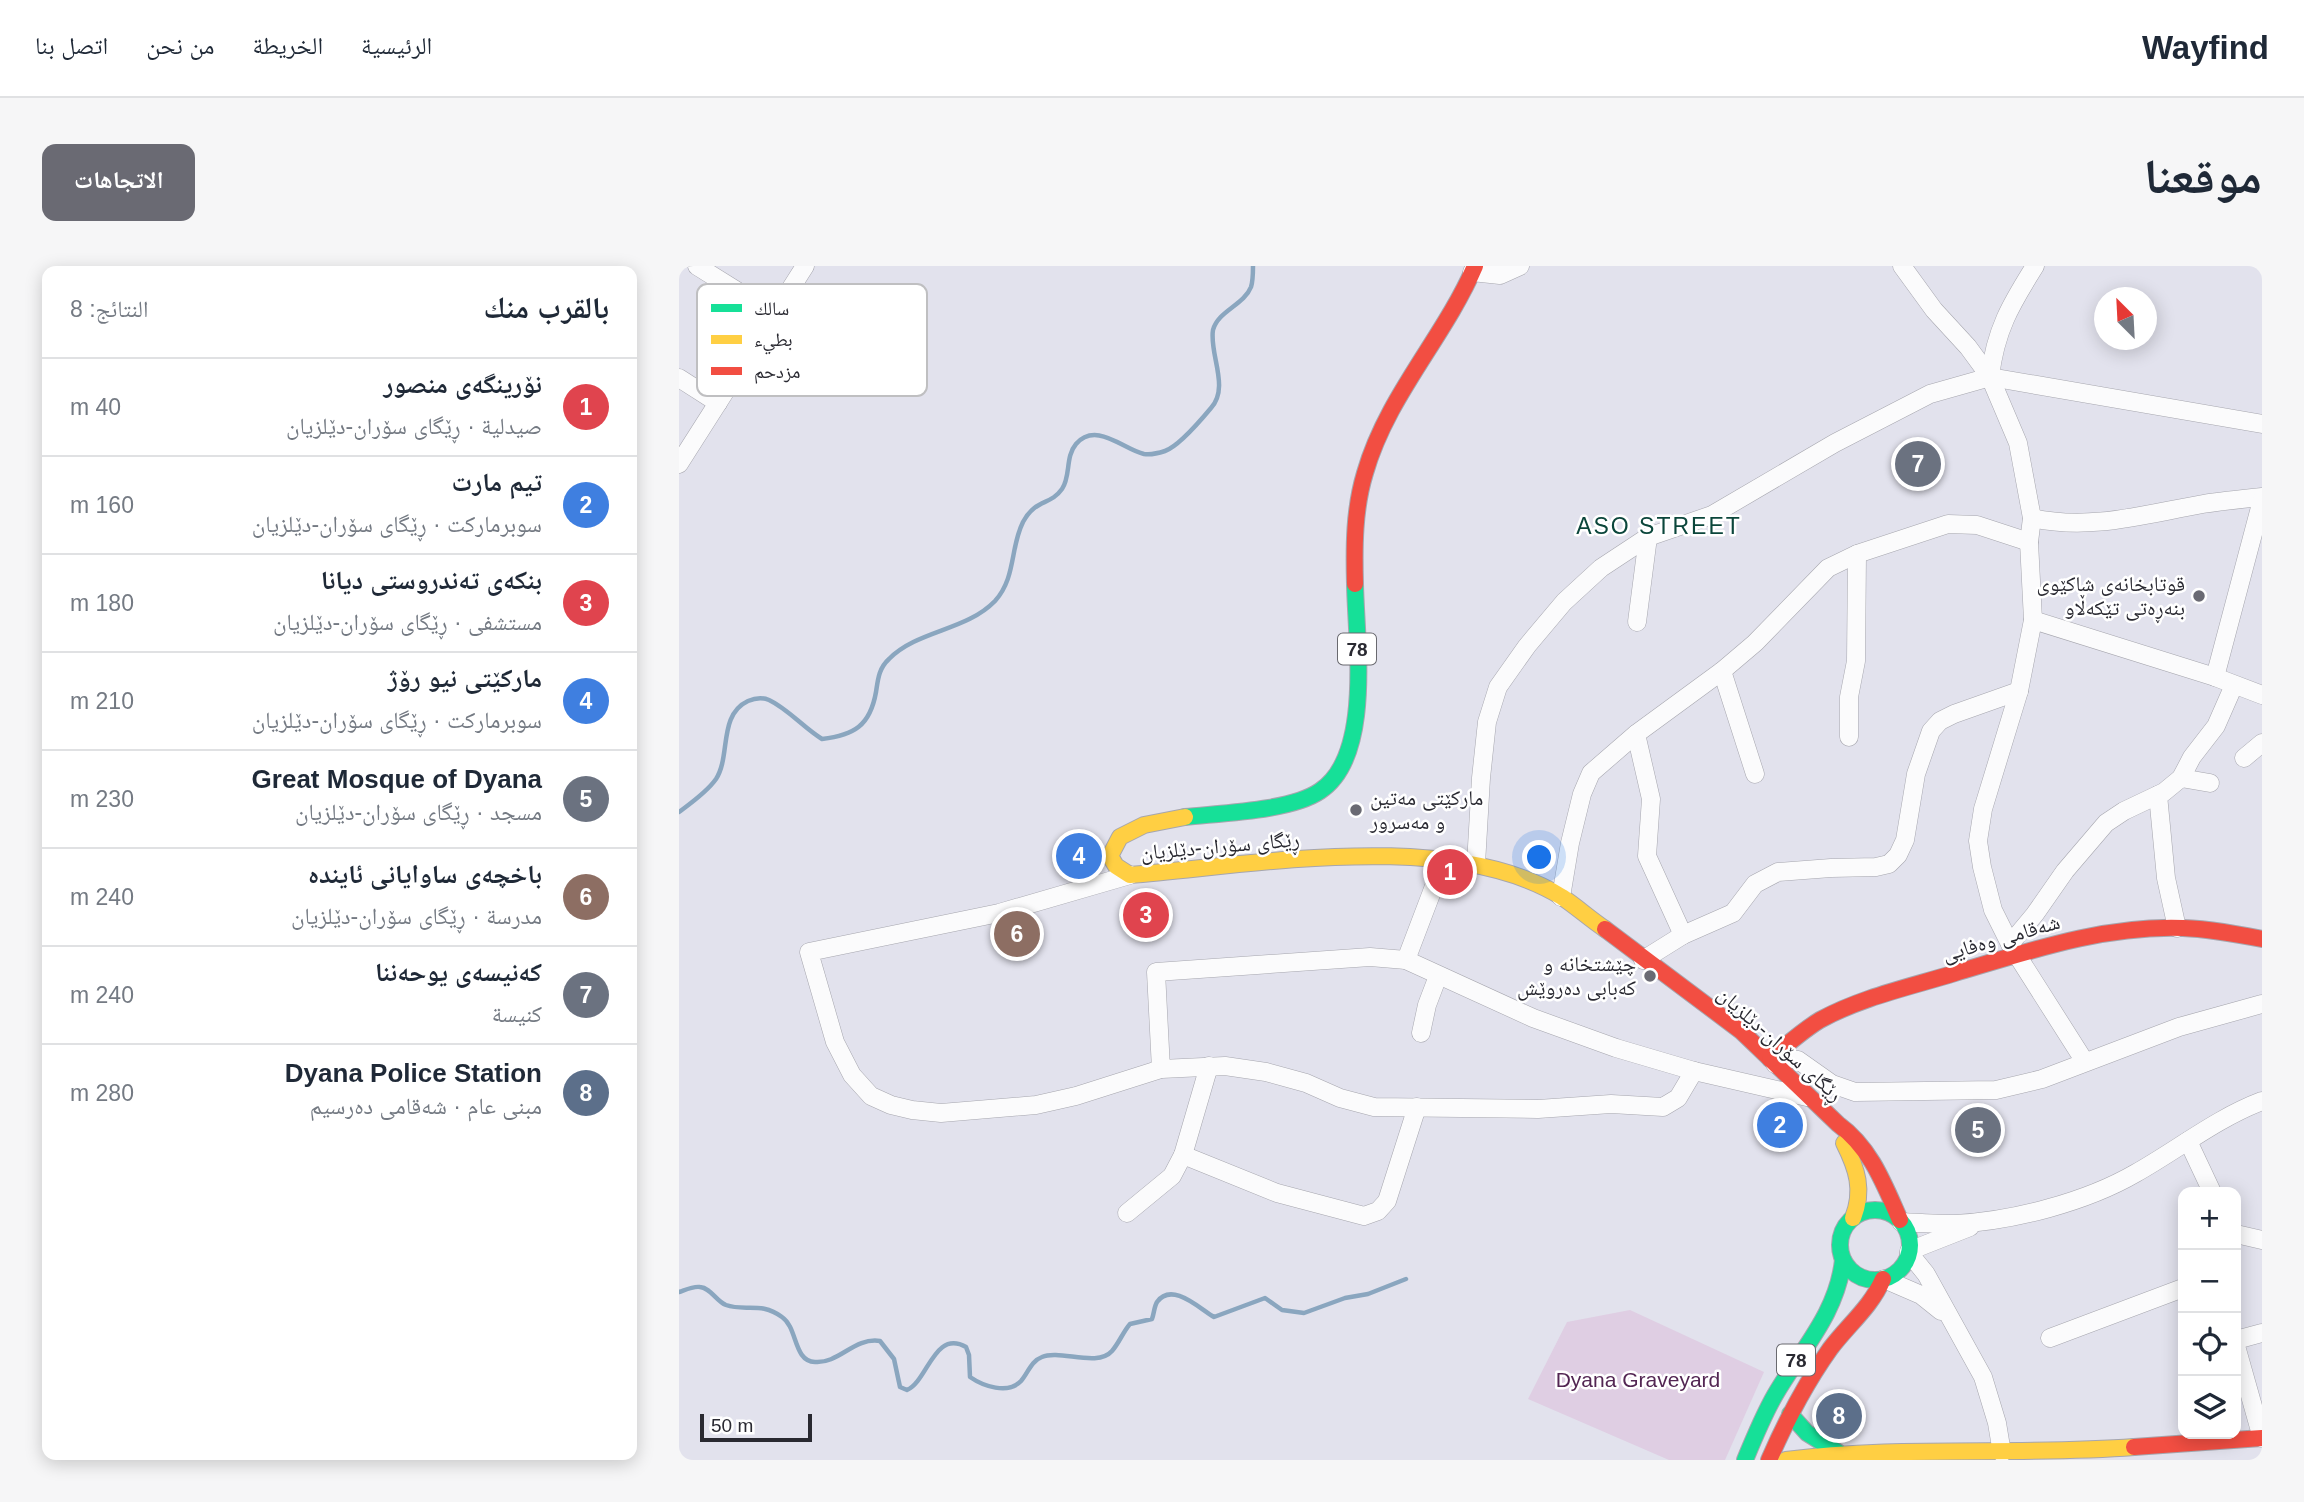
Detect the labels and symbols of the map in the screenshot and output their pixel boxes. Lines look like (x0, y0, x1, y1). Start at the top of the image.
legend (697, 284, 927, 396)
north arrow (2094, 287, 2157, 350)
text: سالك (754, 298, 789, 319)
text: بطيء (754, 329, 793, 355)
text: مزدحم (754, 361, 800, 384)
pin: 7 (1895, 438, 1941, 490)
district label: ASO STREET (1576, 513, 1742, 539)
place label: قوتابخانەی شاکێوی بنەڕەتی تێکەڵاو (2036, 572, 2185, 624)
marker: قوتابخانەی شاکێوی بنەڕەتی تێکەڵاو (2191, 588, 2207, 604)
road number: 78 (1338, 634, 1376, 664)
place label: مارکێتی مەتین و مەسرور (1369, 786, 1483, 833)
marker: مارکێتی مەتین و مەسرور (1348, 802, 1364, 818)
street label: ڕێگای سۆران-دێلزیان (1140, 827, 1301, 869)
pin: 4 (1056, 830, 1102, 882)
your location (1522, 840, 1556, 874)
pin: 1 (1427, 846, 1473, 898)
pin: 3 (1123, 889, 1169, 941)
pin: 6 (994, 908, 1040, 960)
street label: شەقامی وەفایی (1939, 910, 2063, 967)
place label: چێشتخانە و کەبابی دەروێش (1517, 952, 1636, 1001)
marker: چێشتخانە و کەبابی دەروێش (1642, 968, 1658, 984)
street label: ڕێگای سۆران-دێلزیان (1710, 982, 1847, 1110)
pin: 2 (1757, 1099, 1803, 1151)
pin: 5 (1955, 1104, 2001, 1156)
road number: 78 (1777, 1344, 1815, 1376)
park label: Dyana Graveyard (1556, 1368, 1720, 1391)
pin: 8 (1816, 1390, 1862, 1442)
scale bar (700, 1411, 812, 1443)

